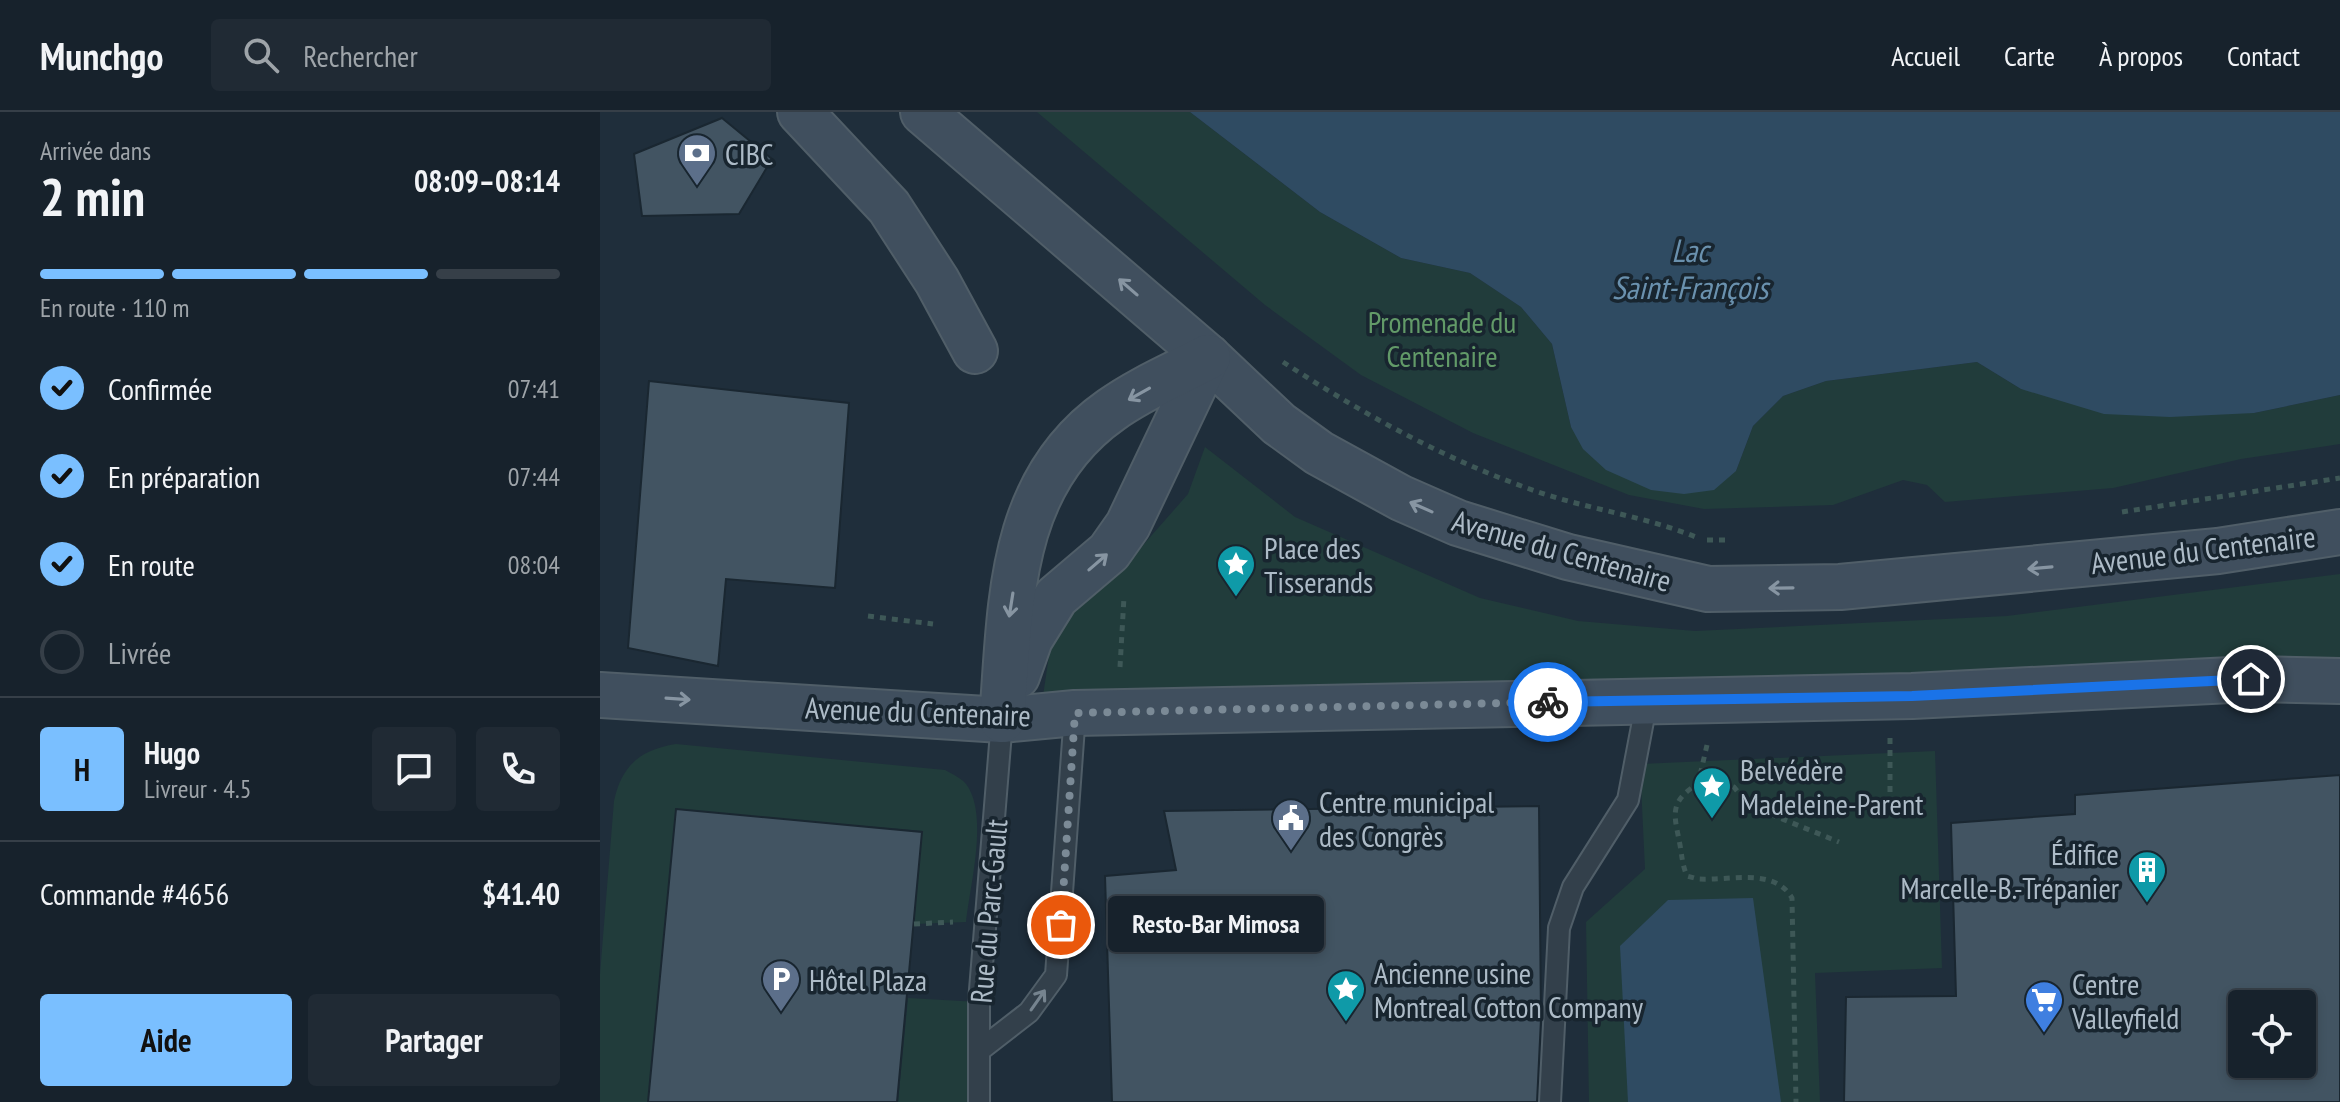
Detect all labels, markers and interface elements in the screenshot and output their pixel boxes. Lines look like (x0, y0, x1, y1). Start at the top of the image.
search box (211, 19, 771, 91)
text: Munchgo (40, 31, 163, 80)
icon: search (239, 33, 283, 77)
text: Rechercher (303, 36, 418, 75)
text: Accueil (1891, 37, 1960, 74)
text: Carte (2004, 37, 2055, 74)
text: À propos (2099, 37, 2183, 74)
text: Contact (2227, 37, 2300, 74)
bank icon: CIBC (676, 132, 718, 187)
text: Arrivée dans (40, 134, 151, 167)
place label: CIBC (725, 134, 774, 173)
text: 08:09–08:14 (414, 161, 560, 200)
text: 2 min (40, 163, 145, 230)
water label: Lac Saint-François (1612, 229, 1771, 308)
one-way arrow (1119, 278, 1139, 296)
text: En route · 110 m (40, 291, 190, 324)
park label: Promenade du Centenaire (1368, 302, 1516, 375)
icon: check (40, 366, 84, 410)
text: Confirmée (108, 369, 212, 408)
text: 07:41 (508, 372, 560, 405)
one-way arrow (1128, 386, 1151, 402)
icon: check (40, 454, 84, 498)
text: En préparation (108, 457, 260, 496)
text: 07:44 (508, 460, 560, 493)
one-way arrow (1410, 498, 1434, 513)
street label: Avenue du Centenaire (1448, 500, 1676, 600)
street label: Avenue du Centenaire (2089, 516, 2317, 582)
place label: Place des Tisserands (1264, 528, 1373, 601)
icon: check (40, 542, 84, 586)
place icon: Place des Tisserands (1215, 543, 1257, 598)
text: En route (108, 545, 195, 584)
text: 08:04 (508, 548, 560, 581)
one-way arrow (1087, 553, 1108, 571)
one-way arrow (2027, 561, 2054, 576)
one-way arrow (1768, 580, 1795, 596)
one-way arrow (1003, 592, 1018, 617)
text: Livrée (108, 633, 171, 672)
pin (2217, 645, 2285, 713)
icon: home (2229, 657, 2273, 701)
courier (1508, 662, 1588, 742)
icon: bike (1526, 680, 1570, 724)
street label: Avenue du Centenaire (805, 688, 1031, 734)
one-way arrow (664, 692, 691, 707)
button: chat (372, 727, 456, 811)
button: phone (476, 727, 560, 811)
text: Hugo (144, 733, 200, 772)
text: H (74, 750, 90, 789)
place label: Belvédère Madeleine-Parent (1740, 750, 1924, 823)
place icon: Belvédère Madeleine-Parent (1691, 765, 1733, 820)
text: Livreur · 4.5 (144, 772, 251, 805)
place label: Centre municipal des Congrès (1319, 782, 1494, 855)
public building icon: Centre municipal des Congrès (1270, 797, 1312, 852)
street label: Rue du Parc-Gault (961, 816, 1016, 1005)
place label: Édifice Marcelle-B.-Trépanier (1901, 834, 2120, 907)
building icon: Édifice Marcelle-B.-Trépanier (2126, 849, 2168, 904)
text: Commande #4656 (40, 874, 229, 913)
text: $41.40 (482, 874, 560, 913)
pin (1027, 891, 1095, 959)
callout: Resto-Bar Mimosa (1109, 897, 1325, 953)
icon: bag (1039, 903, 1083, 947)
text: Resto-Bar Mimosa (1132, 907, 1300, 940)
place label: Ancienne usine Montreal Cotton Company (1374, 953, 1644, 1026)
parking icon: Hôtel Plaza (760, 958, 802, 1013)
place label: Hôtel Plaza (809, 960, 927, 999)
place label: Centre Valleyfield (2071, 964, 2179, 1037)
place icon: Ancienne usine Montreal Cotton Company (1325, 968, 1367, 1023)
supermarket icon: Centre Valleyfield (2023, 979, 2065, 1034)
one-way arrow (1030, 989, 1046, 1011)
map controls (2228, 990, 2316, 1078)
button: locate (2228, 990, 2316, 1078)
button: Aide (40, 994, 292, 1086)
button: Partager (308, 994, 560, 1086)

